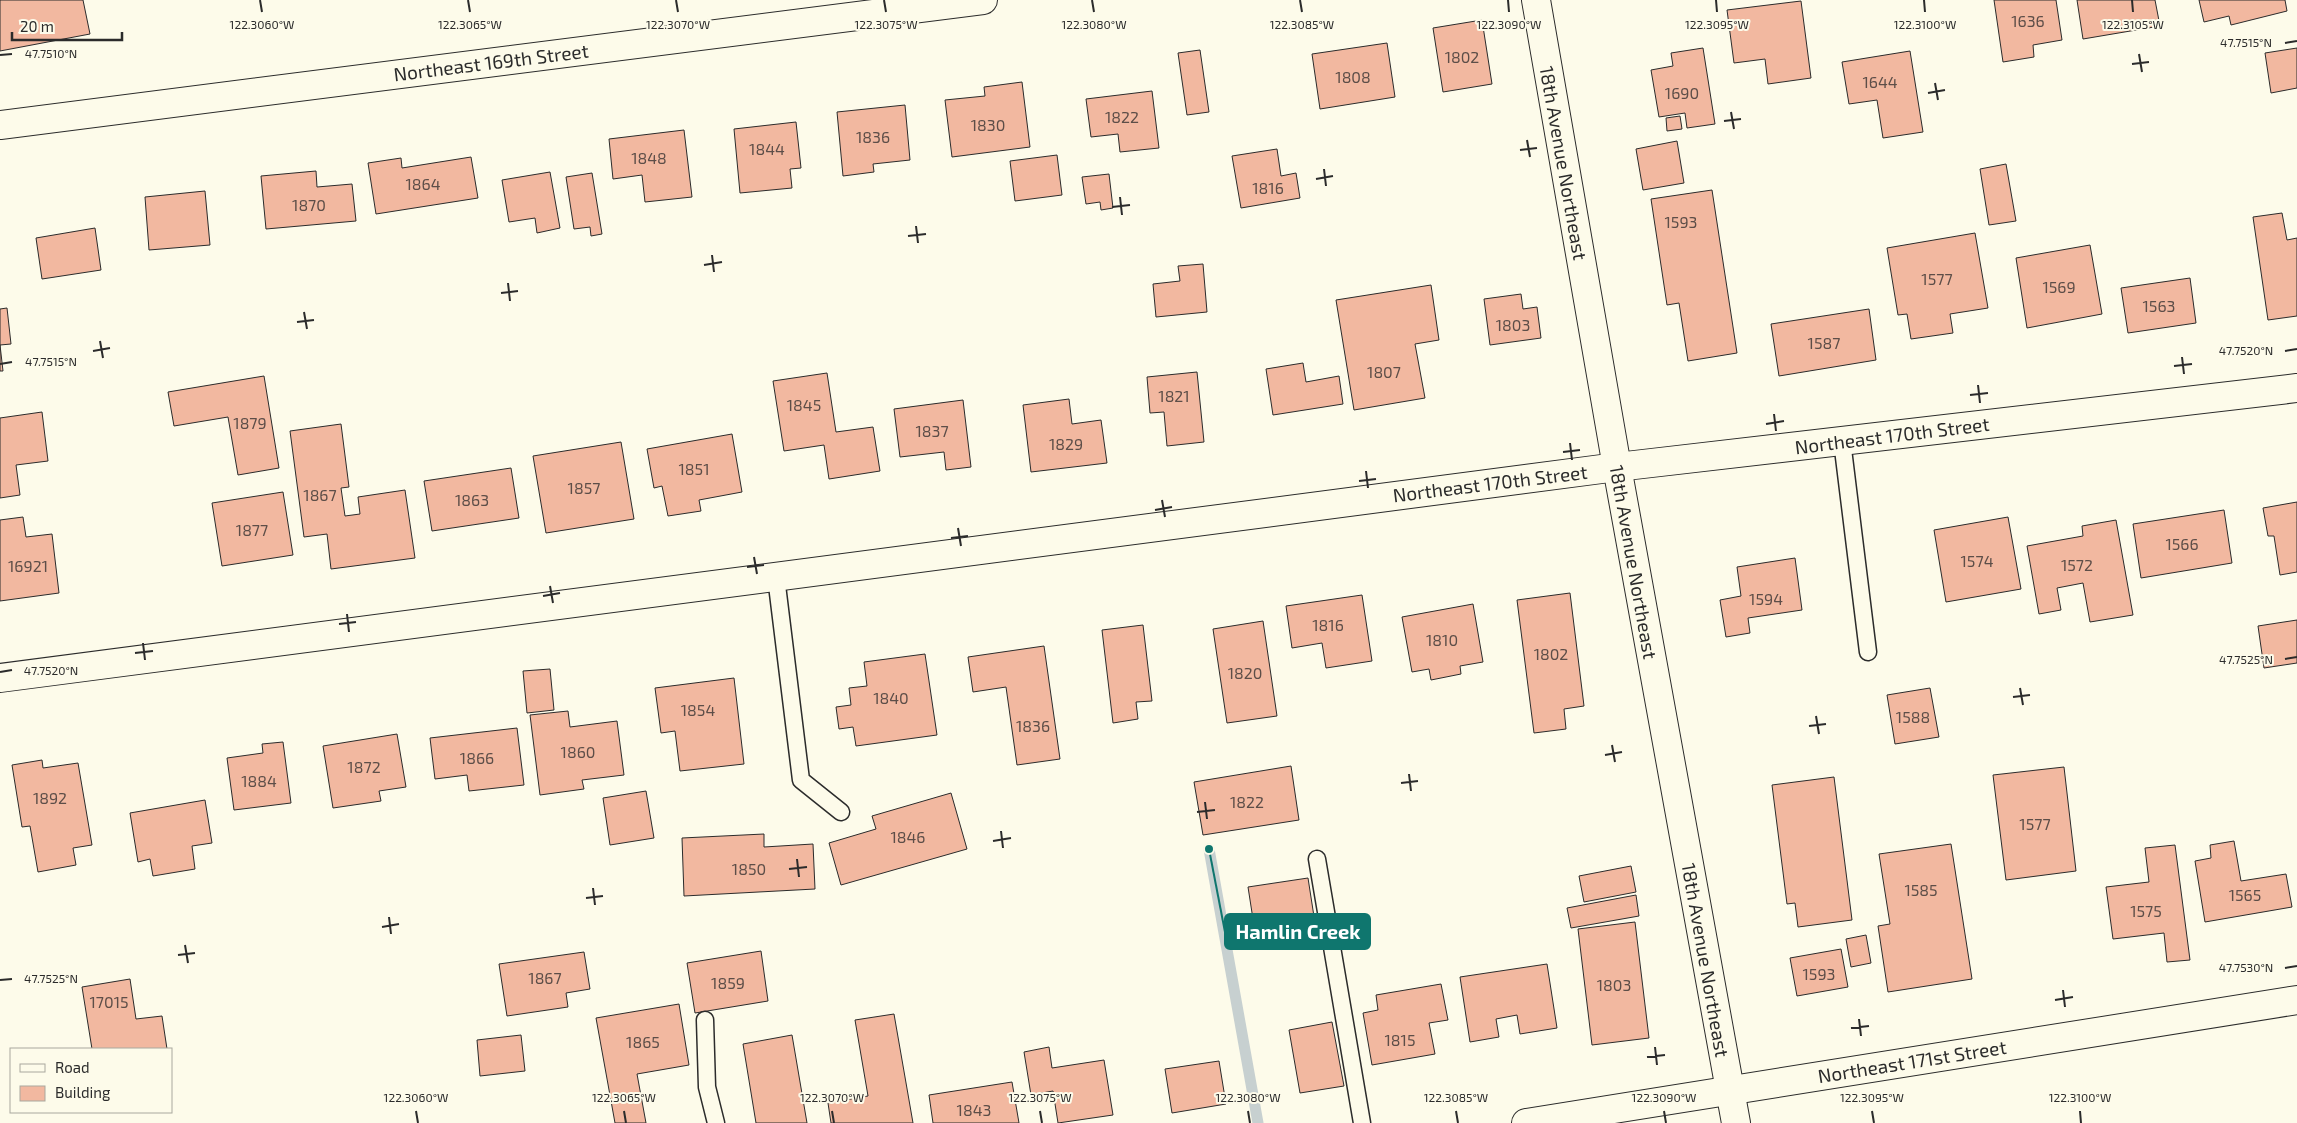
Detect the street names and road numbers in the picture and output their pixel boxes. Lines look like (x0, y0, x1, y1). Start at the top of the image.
street label: Northeast 169th Street (392, 39, 590, 85)
street label: 18th Avenue Northeast (1536, 64, 1592, 262)
street label: Northeast 170th Street (1793, 412, 1991, 458)
street label: Northeast 170th Street (1391, 460, 1589, 506)
street label: 18th Avenue Northeast (1606, 463, 1662, 661)
street label: 18th Avenue Northeast (1678, 861, 1734, 1059)
street label: Northeast 171st Street (1816, 1035, 2008, 1087)

